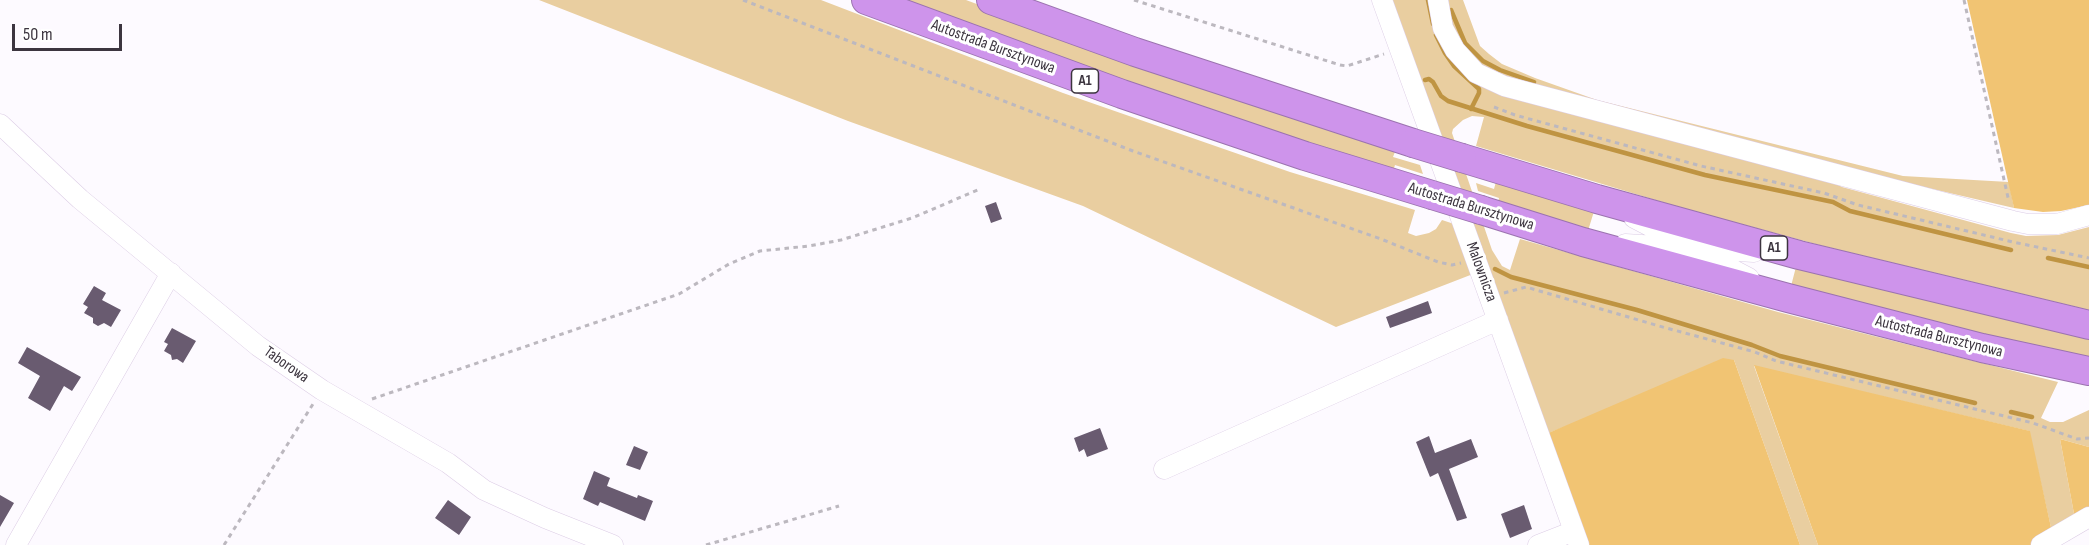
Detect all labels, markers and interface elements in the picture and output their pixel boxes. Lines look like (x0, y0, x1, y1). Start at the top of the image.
scale bar (15, 12, 124, 50)
street label: Autostrada Bursztynowa (928, 16, 1058, 78)
text: 50 m (23, 24, 53, 45)
road number: A1 (1072, 69, 1098, 93)
street label: Autostrada Bursztynowa (1406, 179, 1536, 235)
road number: A1 (1760, 236, 1788, 260)
street label: Malownicza (1461, 239, 1501, 305)
street label: Autostrada Bursztynowa (1873, 312, 2005, 362)
street label: Taborowa (260, 343, 312, 387)

